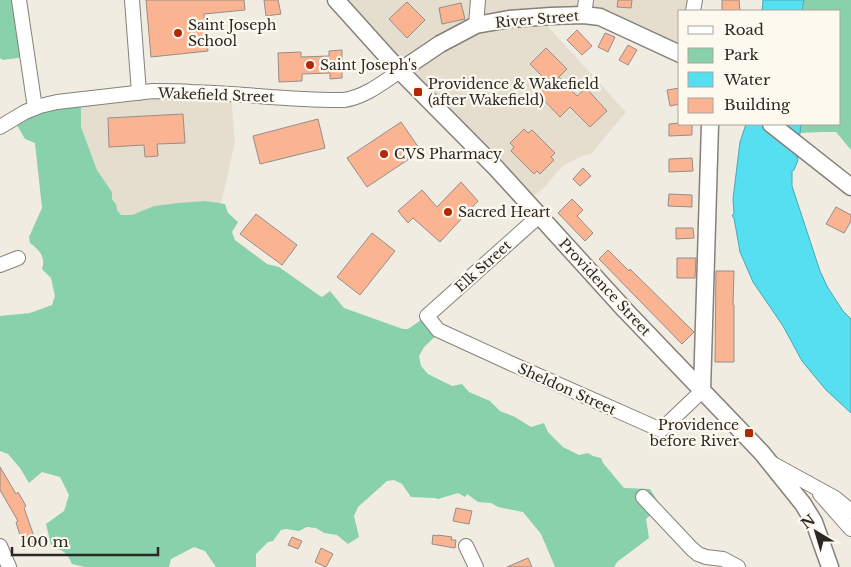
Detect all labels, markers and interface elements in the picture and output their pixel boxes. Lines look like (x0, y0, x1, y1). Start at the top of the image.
street label: River Street (494, 6, 581, 32)
legend (678, 10, 841, 125)
place label: Saint Joseph School (188, 16, 277, 50)
text: Road (724, 20, 764, 39)
marker: Saint Joseph School (172, 27, 184, 39)
text: Park (724, 45, 760, 64)
place label: Saint Joseph's (320, 56, 417, 74)
marker: Saint Joseph's (304, 59, 316, 71)
text: Water (723, 70, 771, 89)
place label: Providence & Wakefield (after Wakefield) (428, 75, 600, 109)
street label: Wakefield Street (157, 84, 275, 106)
marker: Providence & Wakefield (after Wakefield) (412, 86, 424, 98)
text: Building (724, 95, 791, 114)
place label: CVS Pharmacy (394, 145, 502, 163)
marker: CVS Pharmacy (378, 148, 390, 160)
place label: Sacred Heart (458, 203, 551, 221)
marker: Sacred Heart (442, 206, 454, 218)
street label: Providence Street (555, 234, 655, 340)
street label: Elk Street (451, 236, 515, 296)
street label: Sheldon Street (515, 359, 620, 419)
place label: Providence before River (649, 416, 739, 450)
marker: Providence before River (743, 427, 755, 439)
north arrow (791, 507, 841, 557)
text: N (797, 511, 819, 533)
scale bar (12, 524, 159, 556)
text: 100 m (20, 532, 69, 551)

